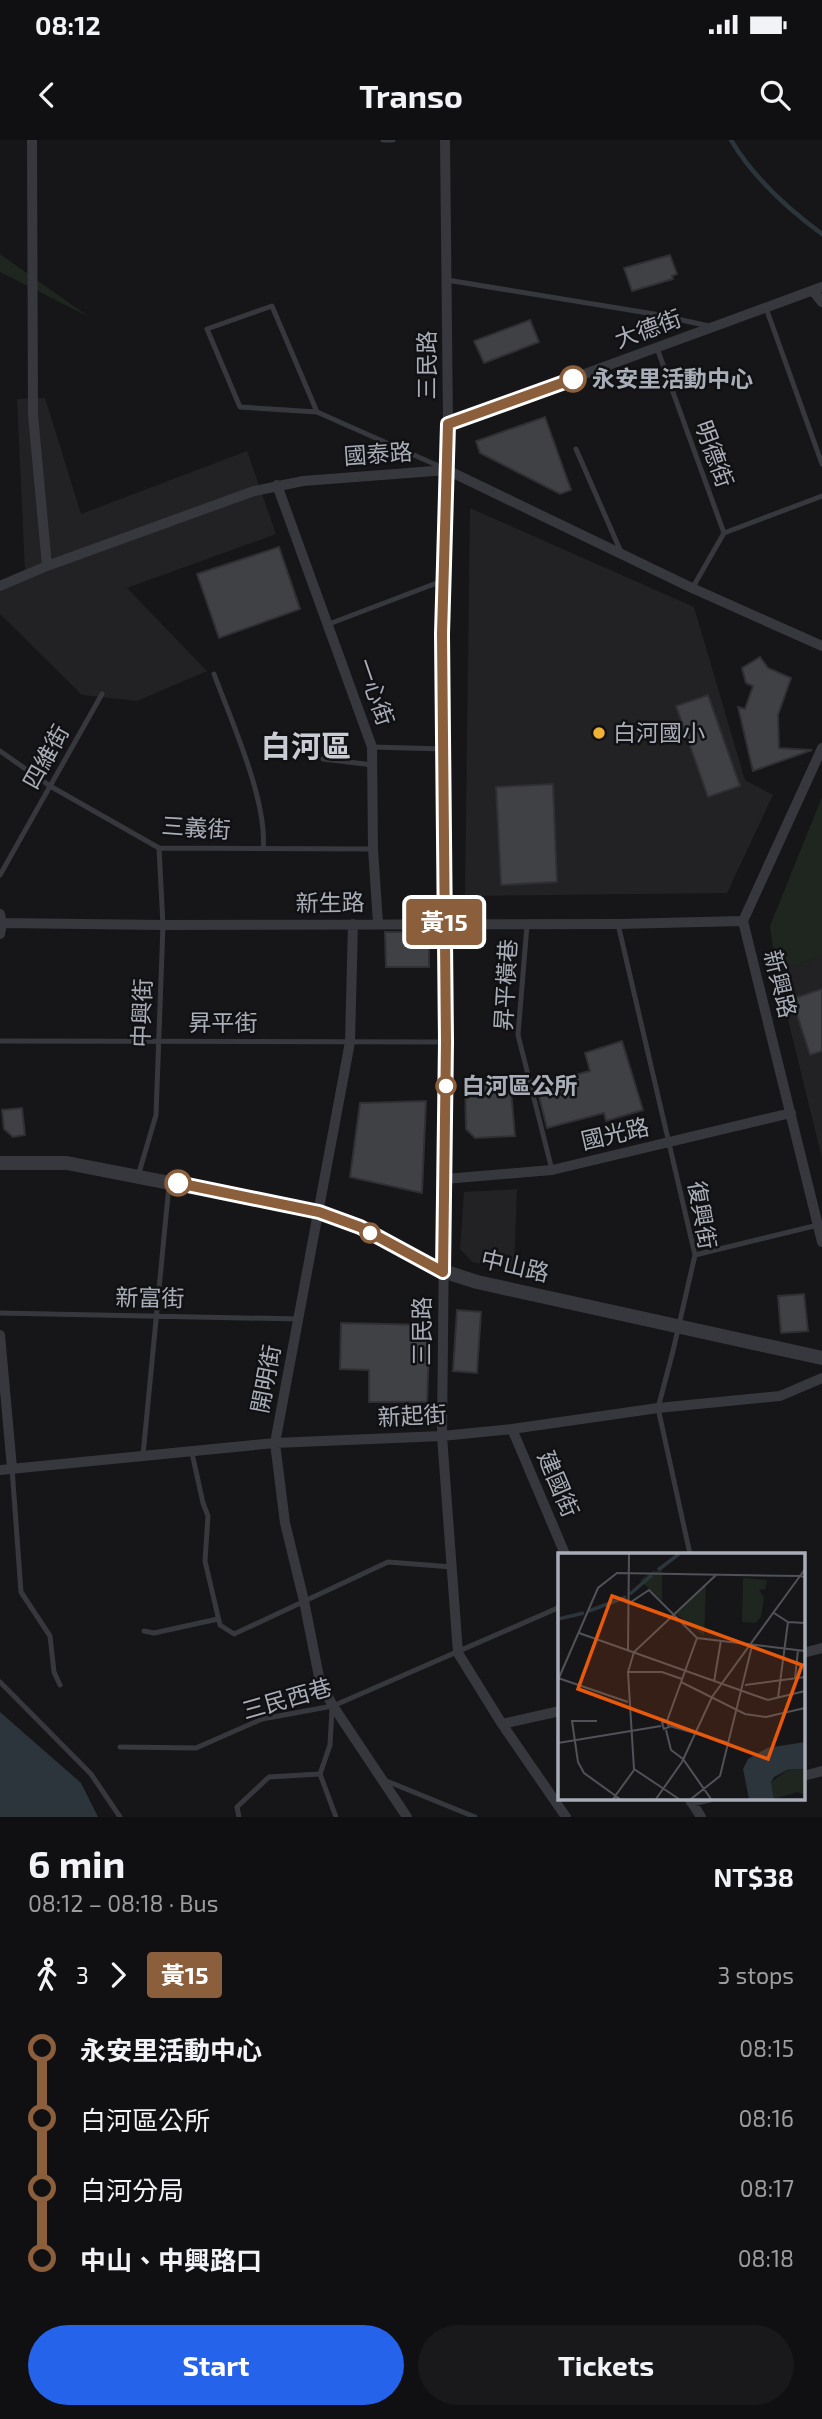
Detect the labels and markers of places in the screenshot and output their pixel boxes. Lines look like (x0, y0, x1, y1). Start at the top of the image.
place label: 永安里活動中心 (592, 364, 753, 392)
marker: 永安里活動中心 (560, 366, 586, 392)
place label: 白河國小 (613, 718, 705, 746)
marker: 白河國小 (591, 725, 607, 741)
place label: 白河區公所 (462, 1071, 577, 1099)
marker: 白河區公所 (436, 1076, 456, 1096)
unlabelled marker (165, 1170, 191, 1196)
unlabelled marker (360, 1223, 380, 1243)

